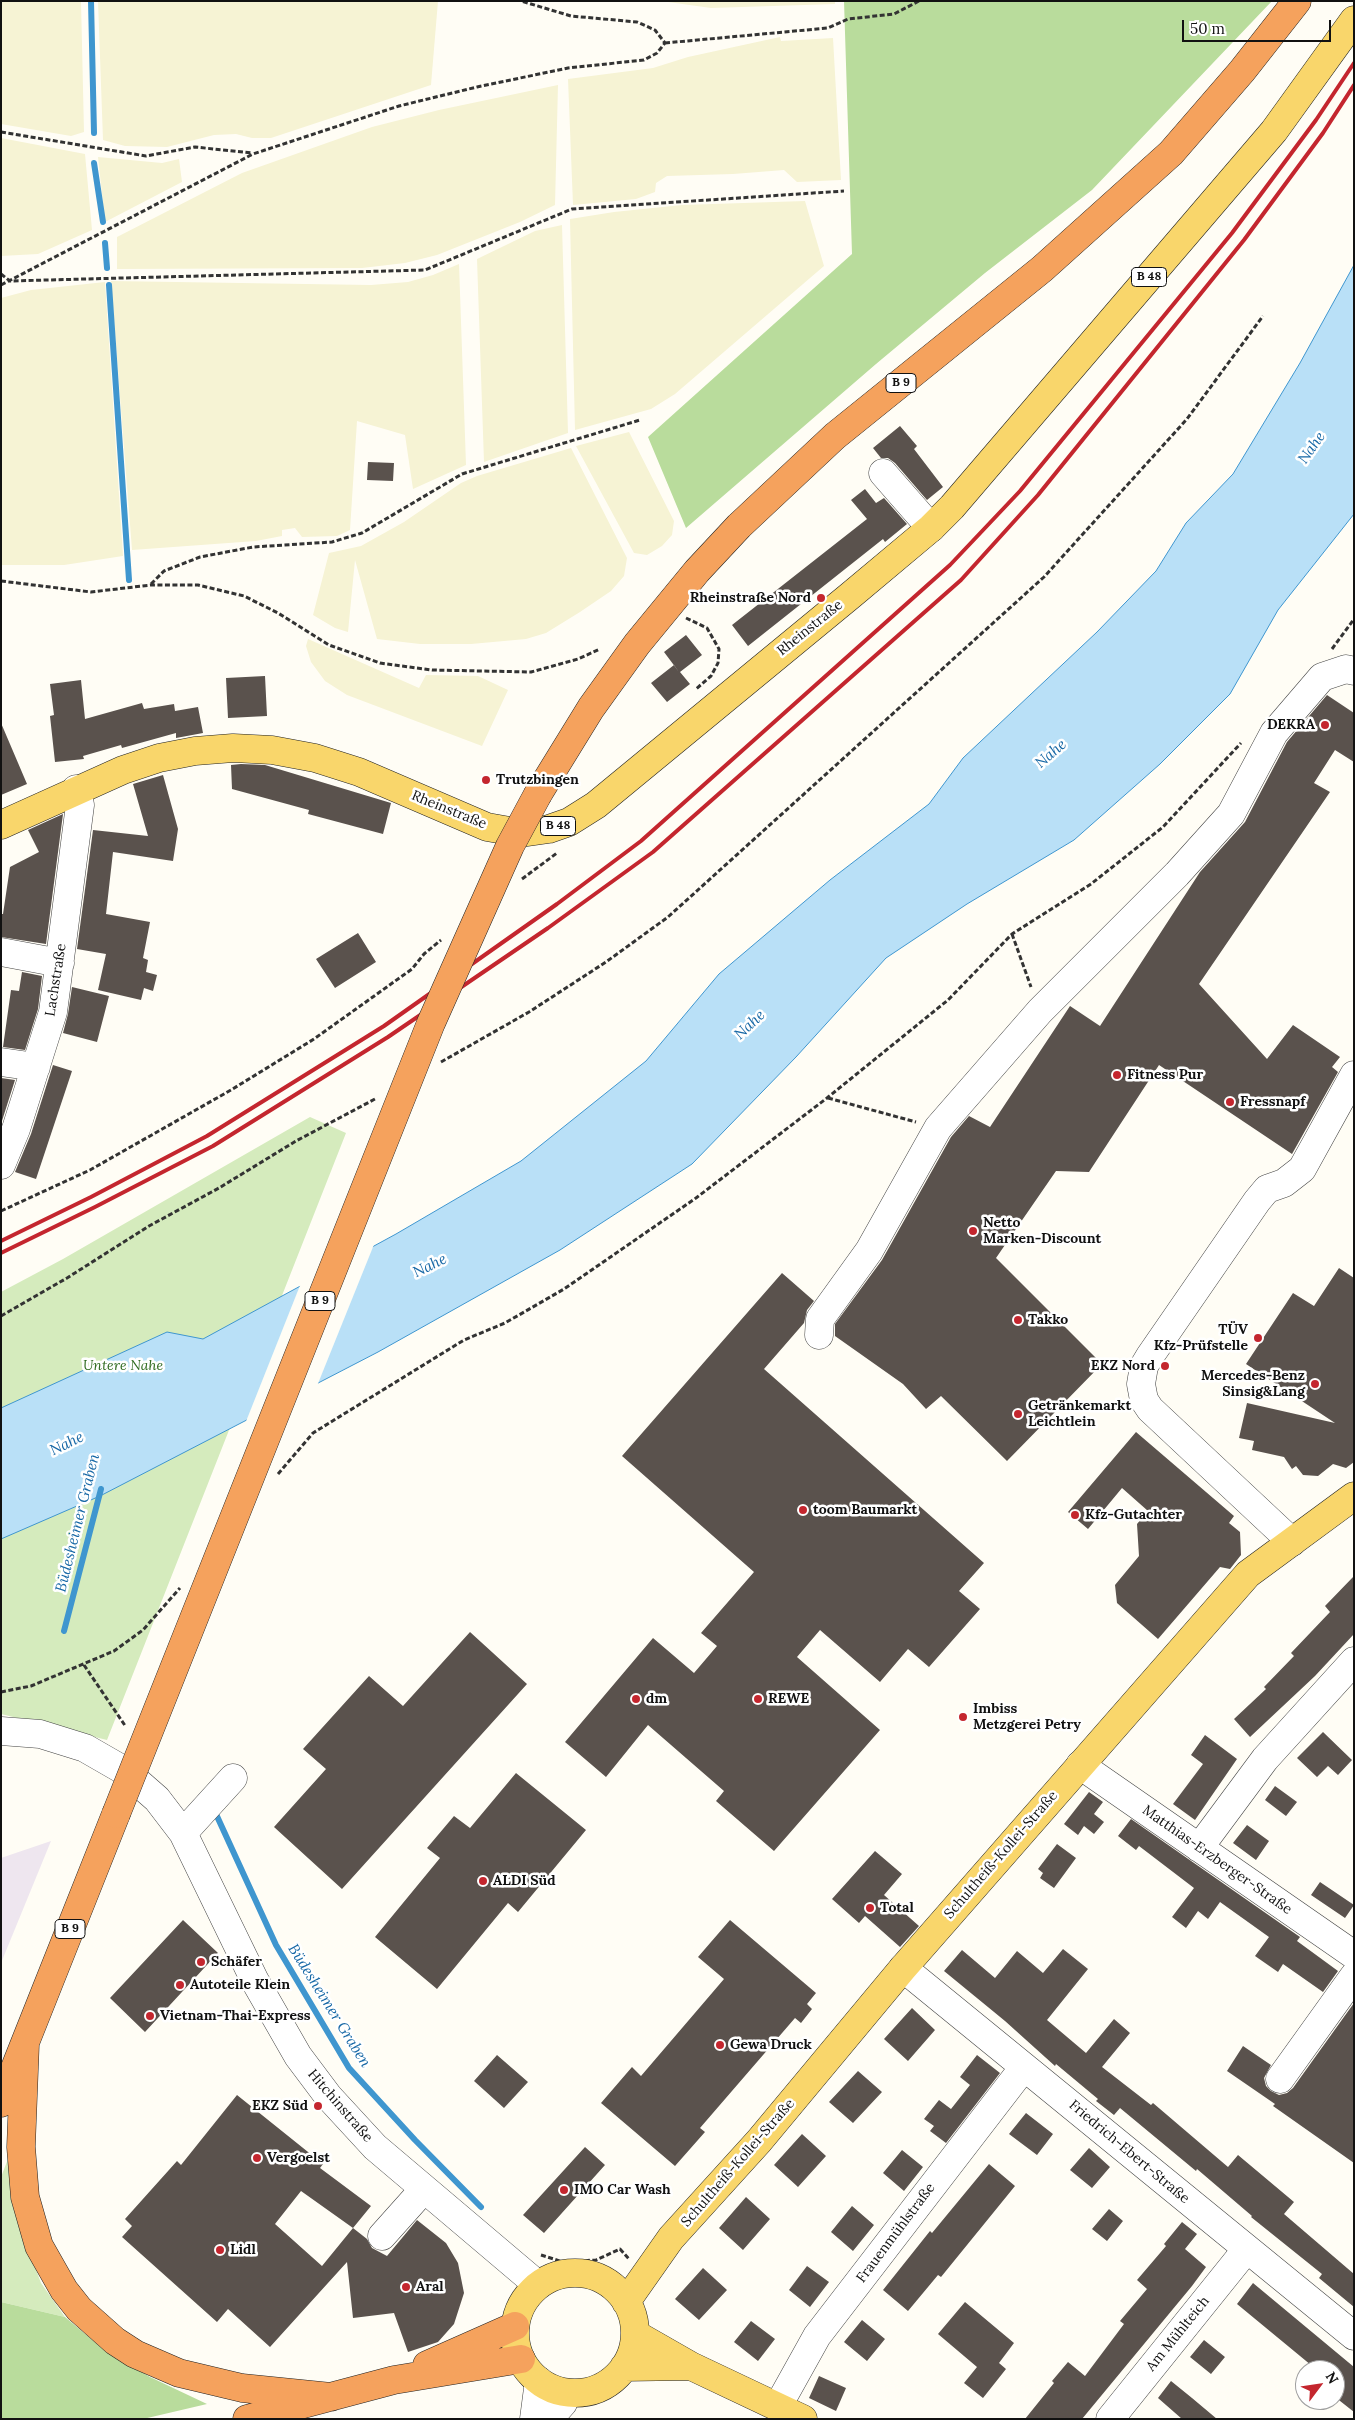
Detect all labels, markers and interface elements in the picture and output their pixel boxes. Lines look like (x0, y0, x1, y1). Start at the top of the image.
scale bar (1185, 10, 1334, 42)
text: 50 m (1190, 19, 1225, 38)
road number: B 48 (1132, 268, 1166, 286)
road number: B 9 (886, 373, 916, 392)
water label: Nahe (1295, 428, 1329, 468)
place label: Rheinstraße Nord (690, 590, 811, 606)
marker: Rheinstraße Nord (815, 592, 827, 604)
street label: Rheinstraße (774, 596, 846, 660)
place label: DEKRA (1267, 717, 1315, 733)
marker: DEKRA (1319, 719, 1331, 731)
water label: Nahe (1032, 736, 1070, 772)
place label: Trutzbingen (496, 772, 579, 788)
marker: Trutzbingen (480, 774, 492, 786)
street label: Rheinstraße (409, 787, 489, 833)
road number: B 48 (540, 816, 576, 836)
street label: Lachstraße (42, 942, 70, 1018)
water label: Nahe (731, 1006, 769, 1044)
place label: Fitness Pur (1127, 1067, 1203, 1083)
marker: Fitness Pur (1111, 1069, 1123, 1081)
place label: Fressnapf (1240, 1094, 1305, 1110)
marker: Fressnapf (1224, 1096, 1236, 1108)
place label: Netto Marken-Discount (983, 1215, 1101, 1248)
marker: Netto Marken-Discount (967, 1225, 979, 1237)
water label: Nahe (410, 1250, 450, 1282)
road number: B 9 (305, 1292, 335, 1310)
place label: Takko (1028, 1312, 1068, 1328)
marker: Takko (1012, 1314, 1024, 1326)
place label: TÜV Kfz-Prüfstelle (1154, 1322, 1248, 1354)
marker: TÜV Kfz-Prüfstelle (1252, 1332, 1264, 1344)
park label: Untere Nahe (83, 1358, 163, 1374)
place label: EKZ Nord (1091, 1358, 1155, 1374)
marker: EKZ Nord (1159, 1360, 1171, 1372)
place label: Mercedes-Benz Sinsig&Lang (1201, 1368, 1305, 1400)
marker: Mercedes-Benz Sinsig&Lang (1309, 1378, 1321, 1390)
place label: Getränkemarkt Leichtlein (1028, 1398, 1131, 1430)
marker: Getränkemarkt Leichtlein (1012, 1408, 1024, 1420)
water label: Nahe (47, 1428, 87, 1460)
water label: Büdesheimer Graben (52, 1452, 104, 1594)
place label: toom Baumarkt (813, 1502, 917, 1518)
marker: toom Baumarkt (797, 1504, 809, 1516)
place label: Kfz-Gutachter (1085, 1507, 1182, 1523)
marker: Kfz-Gutachter (1069, 1509, 1081, 1521)
place label: dm (646, 1691, 667, 1707)
place label: REWE (768, 1691, 809, 1707)
marker: dm (630, 1693, 642, 1705)
marker: REWE (752, 1693, 764, 1705)
place label: Imbiss Metzgerei Petry (973, 1701, 1081, 1734)
marker: Imbiss Metzgerei Petry (957, 1711, 969, 1723)
street label: Schultheiß-Kollei-Straße (941, 1788, 1061, 1922)
street label: Matthias-Erzberger-Straße (1139, 1802, 1295, 1918)
place label: ALDI Süd (493, 1873, 556, 1889)
marker: ALDI Süd (477, 1875, 489, 1887)
place label: Total (880, 1900, 914, 1916)
marker: Total (864, 1902, 876, 1914)
road number: B 9 (55, 1920, 85, 1938)
water label: Büdesheimer Graben (284, 1941, 374, 2071)
place label: Schäfer (211, 1954, 262, 1970)
marker: Schäfer (195, 1956, 207, 1968)
place label: Autoteile Klein (190, 1977, 290, 1993)
marker: Autoteile Klein (174, 1979, 186, 1991)
place label: Vietnam-Thai-Express (160, 2008, 311, 2024)
marker: Vietnam-Thai-Express (144, 2010, 156, 2022)
place label: Gewa Druck (730, 2037, 812, 2053)
marker: Gewa Druck (714, 2039, 726, 2051)
street label: Hitchinstraße (304, 2066, 376, 2146)
street label: Schultheiß-Kollei-Straße (678, 2096, 798, 2230)
street label: Friedrich-Ebert-Straße (1065, 2097, 1193, 2207)
place label: EKZ Süd (252, 2098, 308, 2114)
marker: EKZ Süd (312, 2100, 324, 2112)
place label: Vergoelst (267, 2150, 330, 2166)
marker: Vergoelst (251, 2152, 263, 2164)
street label: Frauenmühlstraße (853, 2180, 939, 2286)
place label: IMO Car Wash (574, 2182, 671, 2198)
marker: IMO Car Wash (558, 2184, 570, 2196)
place label: Lidl (230, 2242, 256, 2258)
marker: Lidl (214, 2244, 226, 2256)
place label: Aral (416, 2279, 444, 2295)
marker: Aral (400, 2281, 412, 2293)
street label: Am Mühlteich (1143, 2293, 1213, 2375)
north arrow (1295, 2360, 1345, 2410)
text: N (1321, 2369, 1342, 2387)

